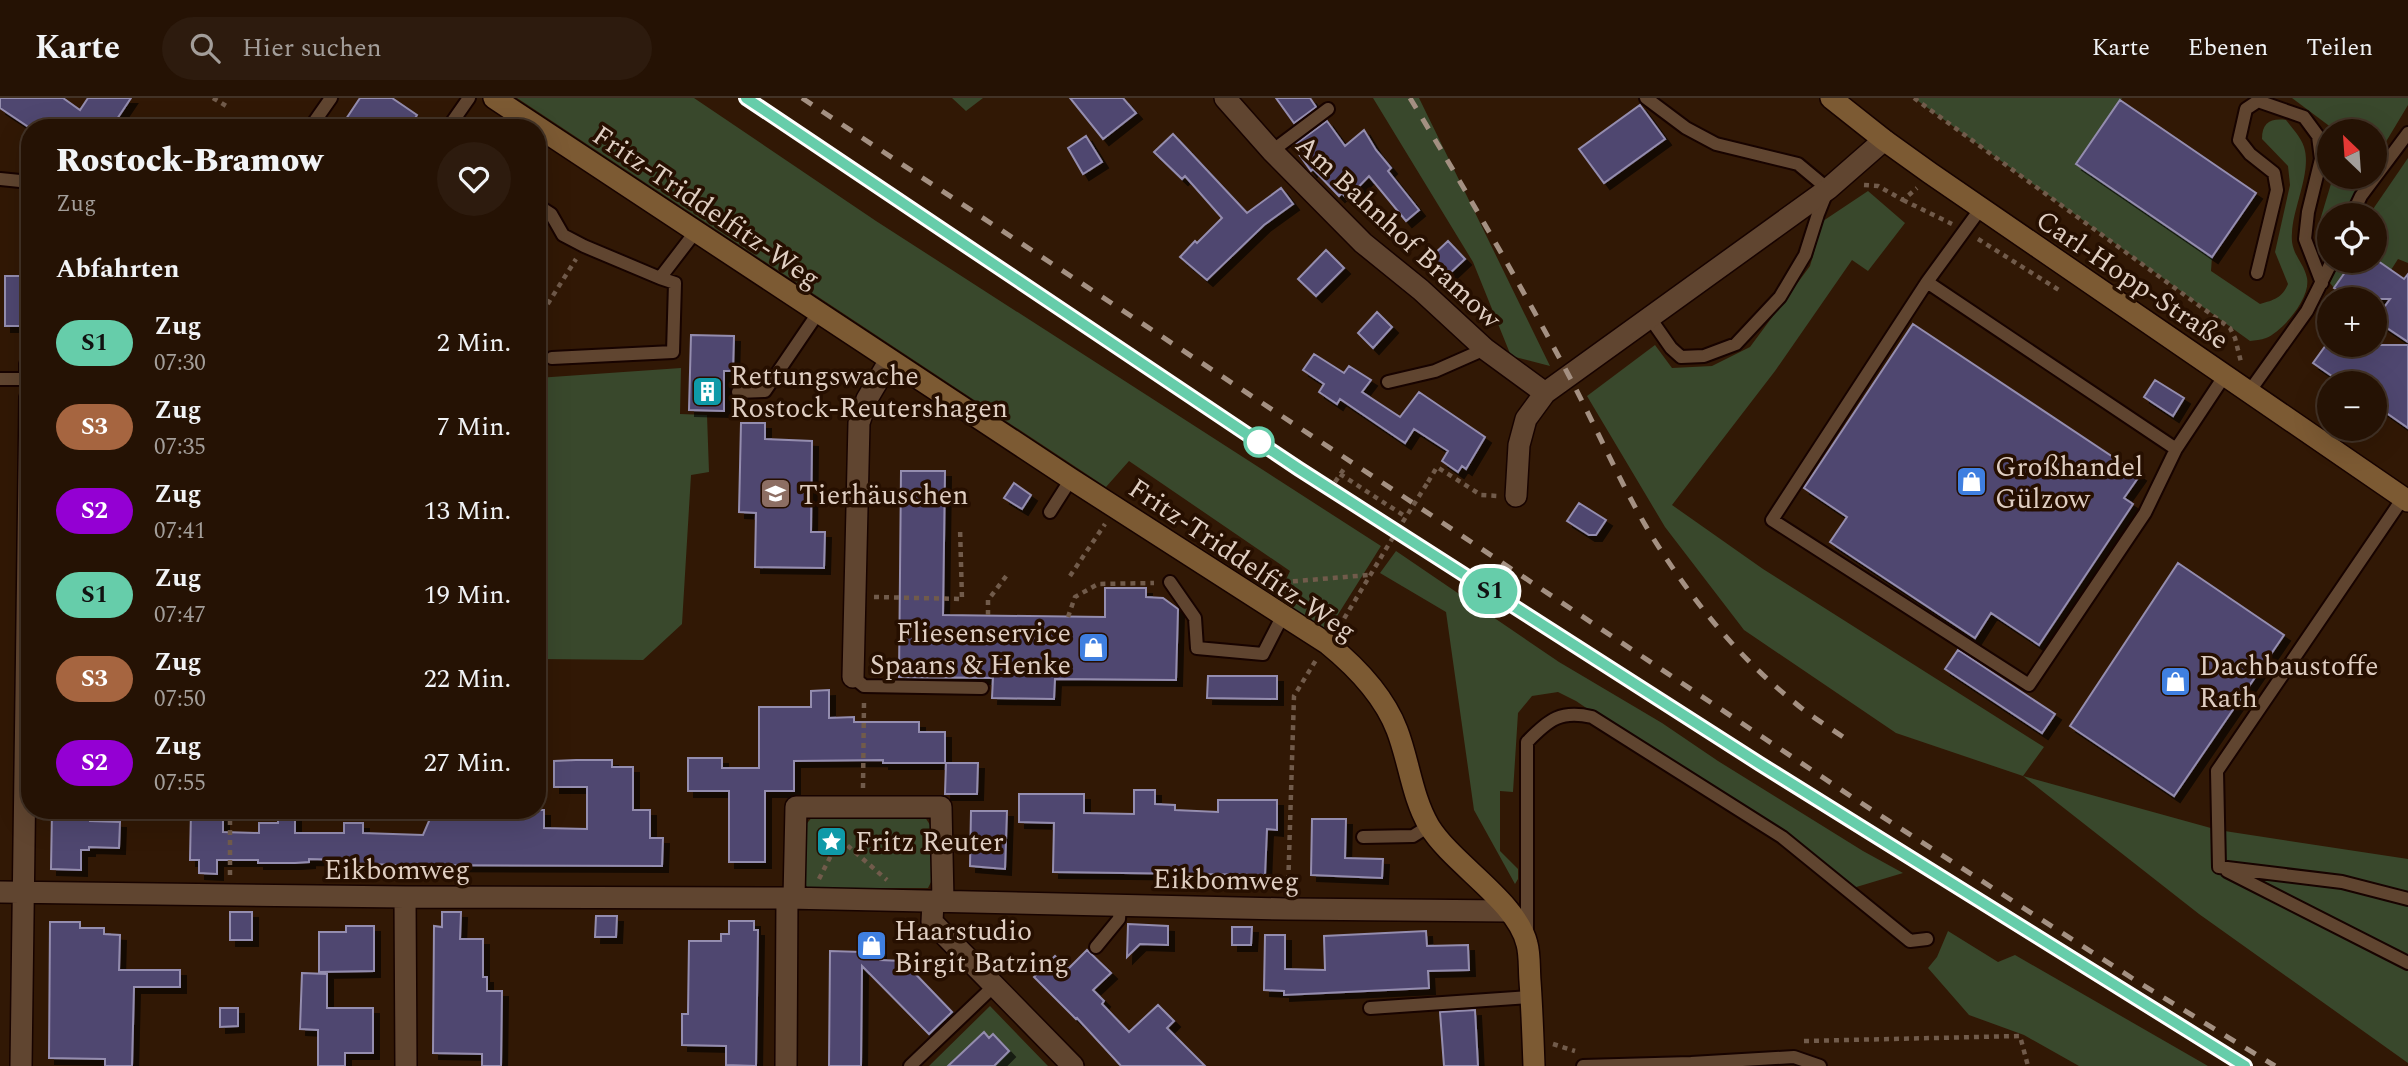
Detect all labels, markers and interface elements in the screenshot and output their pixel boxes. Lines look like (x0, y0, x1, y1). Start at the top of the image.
search box (162, 17, 652, 80)
text: Karte (35, 23, 120, 73)
text: Hier suchen (242, 28, 382, 68)
icon: search (186, 29, 224, 67)
text: Karte (2092, 30, 2150, 66)
text: Ebenen (2188, 30, 2268, 66)
text: Teilen (2306, 30, 2373, 66)
street label: Fritz-Triddelfitz-Weg (583, 115, 829, 300)
north arrow (2317, 119, 2387, 189)
map controls (2317, 119, 2387, 441)
street label: Am Bahnhof Bramow (1285, 125, 1511, 340)
text: Rostock-Bramow (56, 136, 323, 186)
button: heart (437, 142, 511, 216)
text: Zug (56, 187, 96, 222)
street label: Carl-Hopp-Straße (2027, 199, 2237, 361)
button: locate (2317, 203, 2387, 273)
text: Abfahrten (56, 249, 180, 289)
button: + (2317, 287, 2387, 357)
text: Zug (154, 306, 202, 346)
text: 2 Min. (437, 323, 511, 363)
text: S1 (81, 325, 108, 361)
text: 07:30 (154, 346, 206, 381)
place label: Rettungswache Rostock-Reutershagen (730, 355, 1008, 430)
button: − (2317, 371, 2387, 441)
building icon: Rettungswache Rostock-Reutershagen (690, 374, 724, 408)
text: Zug (154, 390, 202, 430)
text: 7 Min. (437, 407, 511, 447)
text: S3 (81, 409, 108, 445)
unlabelled marker (1244, 427, 1274, 457)
text: 07:35 (154, 430, 206, 465)
place label: Großhandel Gülzow (1995, 446, 2143, 521)
shop icon: Großhandel Gülzow (1955, 465, 1989, 499)
street label: Fritz-Triddelfitz-Weg (1119, 468, 1365, 653)
text: Zug (154, 474, 202, 514)
place label: Tierhäuschen (799, 474, 969, 517)
school or university icon: Tierhäuschen (759, 477, 793, 511)
text: 13 Min. (424, 491, 511, 531)
text: S2 (81, 493, 108, 529)
text: 07:41 (154, 514, 206, 549)
text: Zug (154, 558, 202, 598)
line badge: S1 (1458, 568, 1522, 614)
text: S1 (1476, 573, 1504, 609)
text: 19 Min. (424, 575, 511, 615)
text: S1 (81, 577, 108, 613)
text: 07:47 (154, 598, 206, 633)
place label: Fliesenservice Spaans & Henke (870, 612, 1071, 687)
shop icon: Fliesenservice Spaans & Henke (1077, 631, 1111, 665)
text: Zug (154, 642, 202, 682)
place label: Dachbaustoffe Rath (2199, 645, 2379, 720)
text: 22 Min. (424, 659, 511, 699)
text: S3 (81, 661, 108, 697)
shop icon: Dachbaustoffe Rath (2159, 664, 2193, 698)
text: 07:50 (154, 682, 206, 717)
text: Zug (154, 726, 202, 766)
text: 27 Min. (424, 743, 511, 783)
text: S2 (81, 745, 108, 781)
text: 07:55 (154, 766, 206, 801)
place label: Fritz Reuter (855, 821, 1004, 864)
place icon: Fritz Reuter (815, 824, 849, 858)
street label: Eikbomweg (324, 849, 470, 892)
street label: Eikbomweg (1152, 858, 1300, 903)
place label: Haarstudio Birgit Batzing (894, 910, 1069, 985)
shop icon: Haarstudio Birgit Batzing (854, 929, 888, 963)

